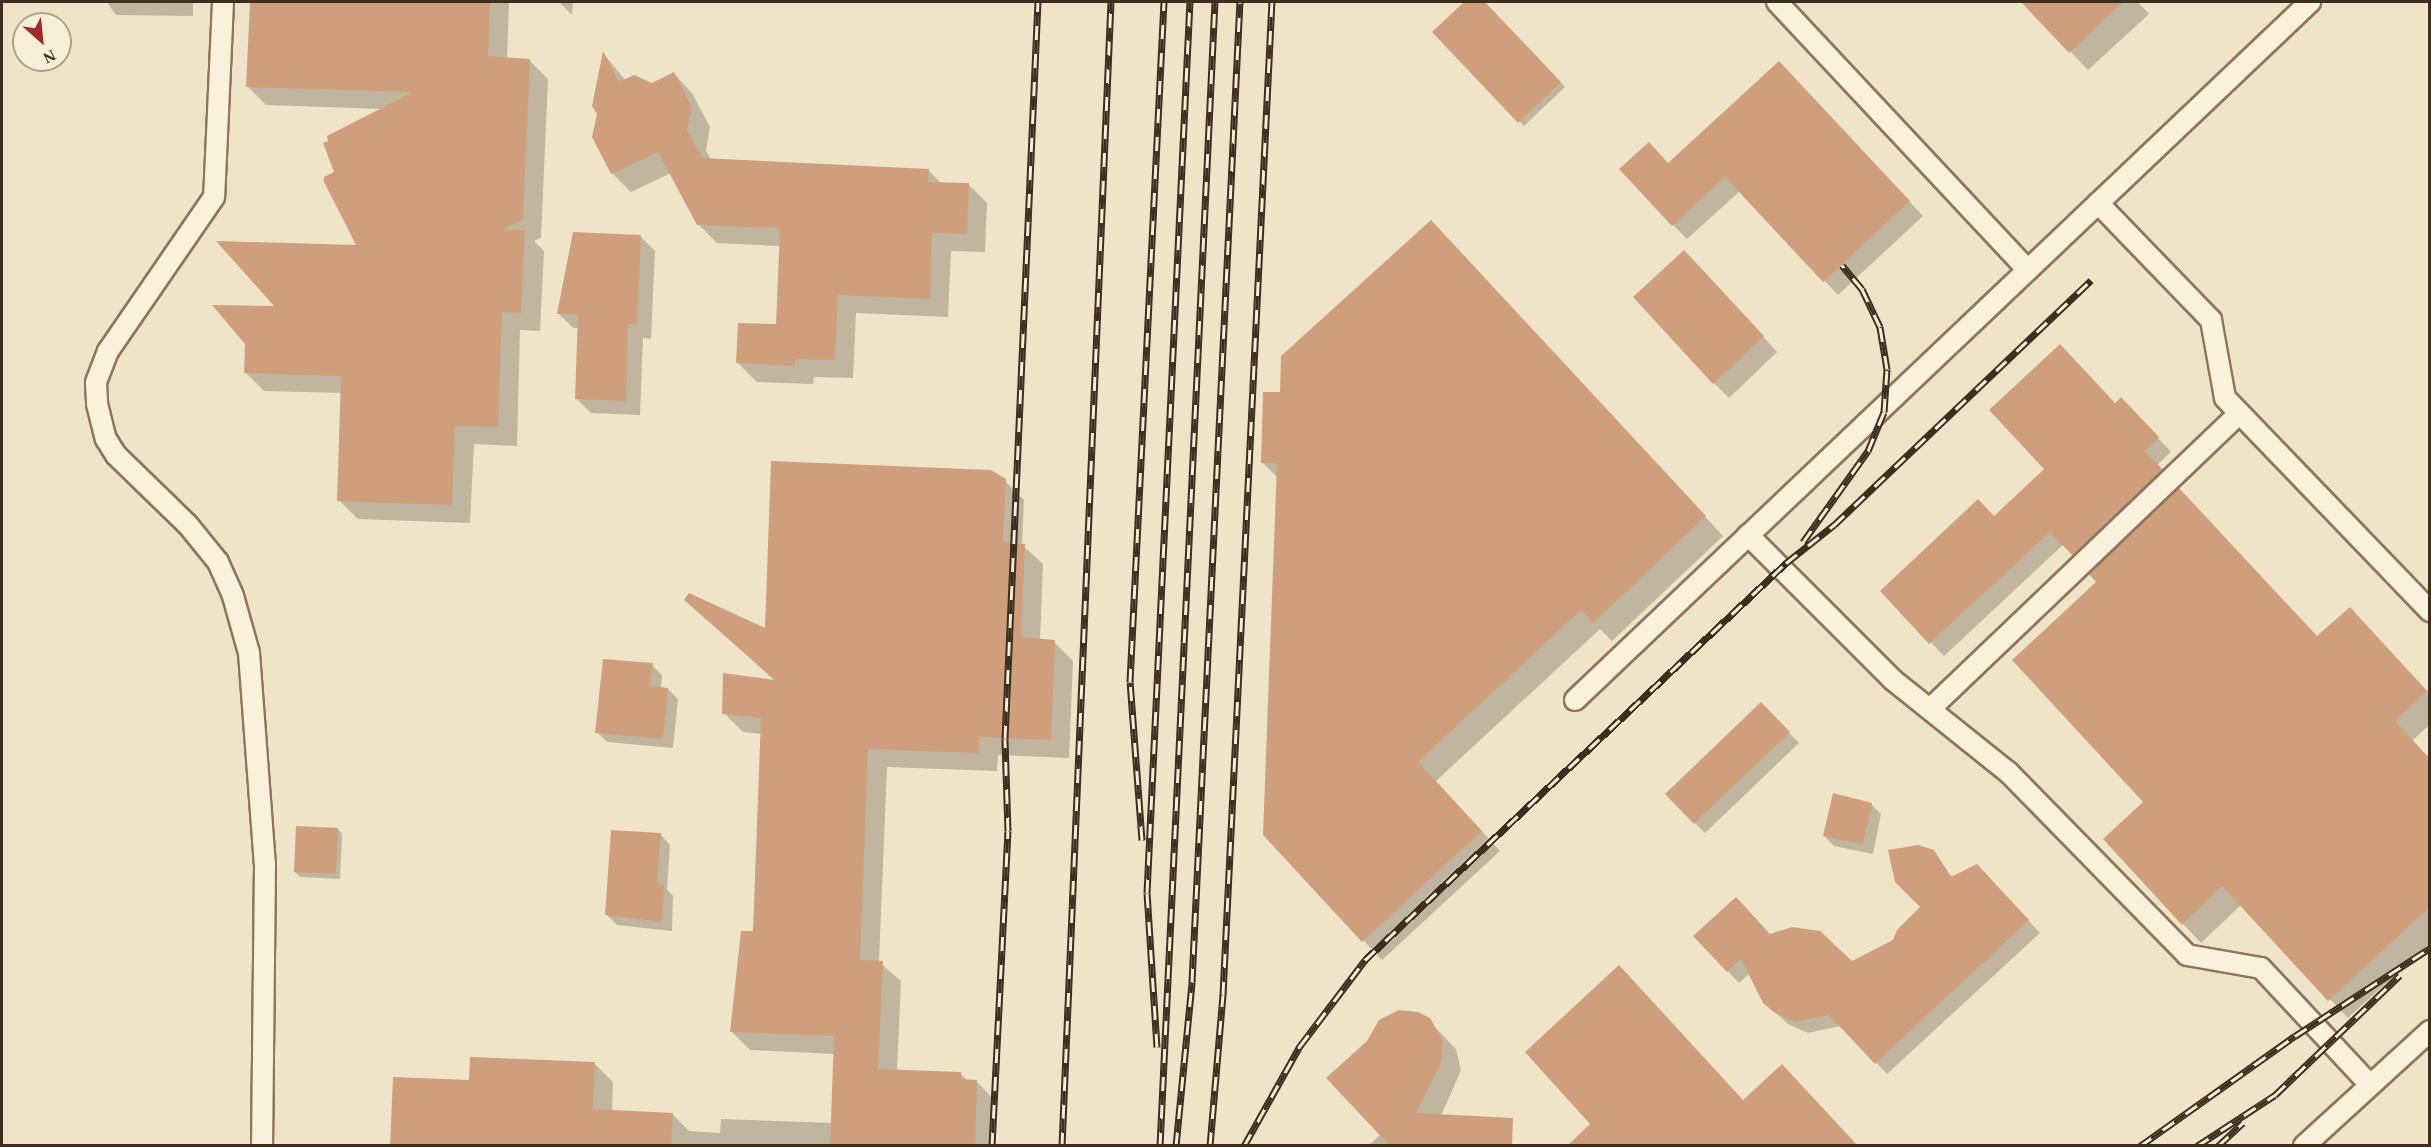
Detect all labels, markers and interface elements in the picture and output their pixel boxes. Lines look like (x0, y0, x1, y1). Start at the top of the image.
north arrow (12, 12, 72, 72)
text: N (40, 47, 59, 67)

